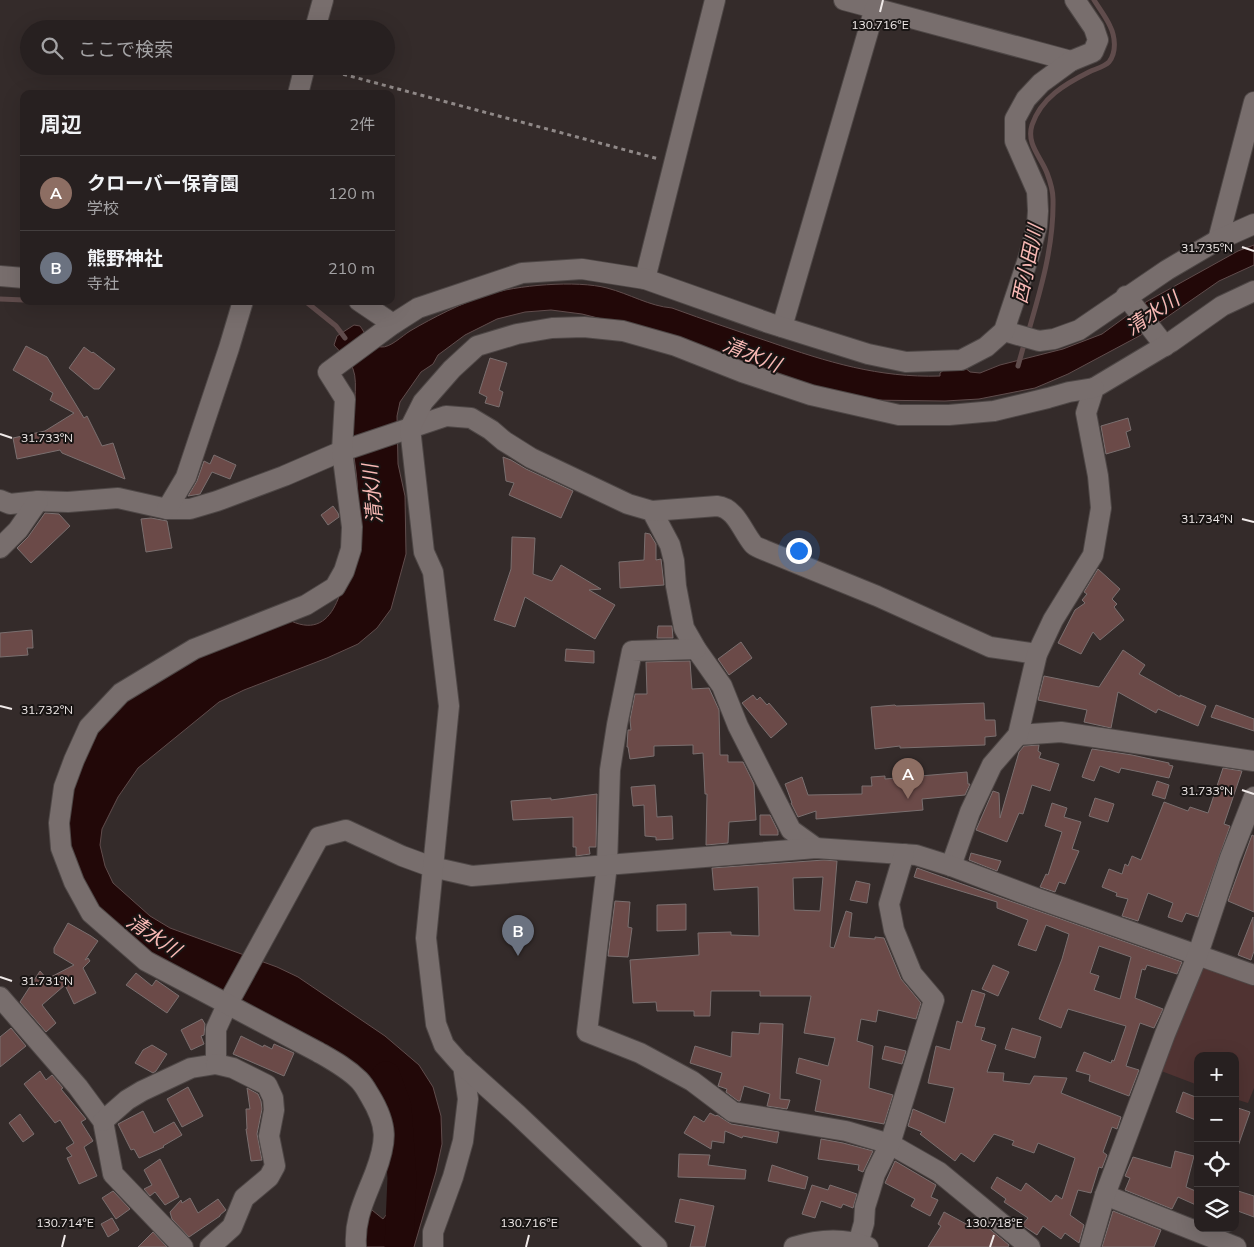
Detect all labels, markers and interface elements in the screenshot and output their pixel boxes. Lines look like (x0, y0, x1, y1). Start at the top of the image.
text: 130.716°E (851, 17, 909, 32)
search box (20, 20, 395, 75)
icon: search (38, 34, 66, 62)
text: ここで検索 (78, 37, 173, 61)
text: 周辺 (40, 111, 82, 137)
text: 2件 (349, 114, 375, 134)
text: クローバー保育園 (87, 171, 239, 195)
text: A (50, 183, 62, 203)
text: 120 m (328, 183, 375, 203)
text: 学校 (87, 198, 119, 218)
water label: 西小田川 (1006, 220, 1048, 306)
text: 31.735°N (1181, 240, 1233, 255)
text: 熊野神社 (87, 246, 163, 270)
text: B (50, 258, 62, 278)
text: 210 m (328, 258, 375, 278)
text: 寺社 (87, 273, 119, 293)
water label: 清水川 (1120, 285, 1186, 340)
water label: 清水川 (720, 331, 786, 378)
text: 31.733°N (21, 430, 73, 445)
water label: 清水川 (357, 461, 387, 525)
text: 31.734°N (1181, 511, 1233, 526)
your location (786, 538, 812, 564)
text: 31.732°N (21, 702, 73, 717)
pin: A (892, 758, 924, 799)
text: 31.733°N (1181, 783, 1233, 798)
water label: 清水川 (122, 908, 188, 963)
pin: B (502, 915, 534, 956)
text: 31.731°N (21, 973, 73, 988)
map controls (1194, 1052, 1239, 1232)
button: + (1194, 1052, 1239, 1097)
button: − (1194, 1097, 1239, 1142)
button: locate (1194, 1142, 1239, 1187)
button: layers (1194, 1187, 1239, 1232)
text: 130.714°E (36, 1215, 94, 1230)
text: 130.716°E (500, 1215, 558, 1230)
text: 130.718°E (965, 1215, 1023, 1230)

